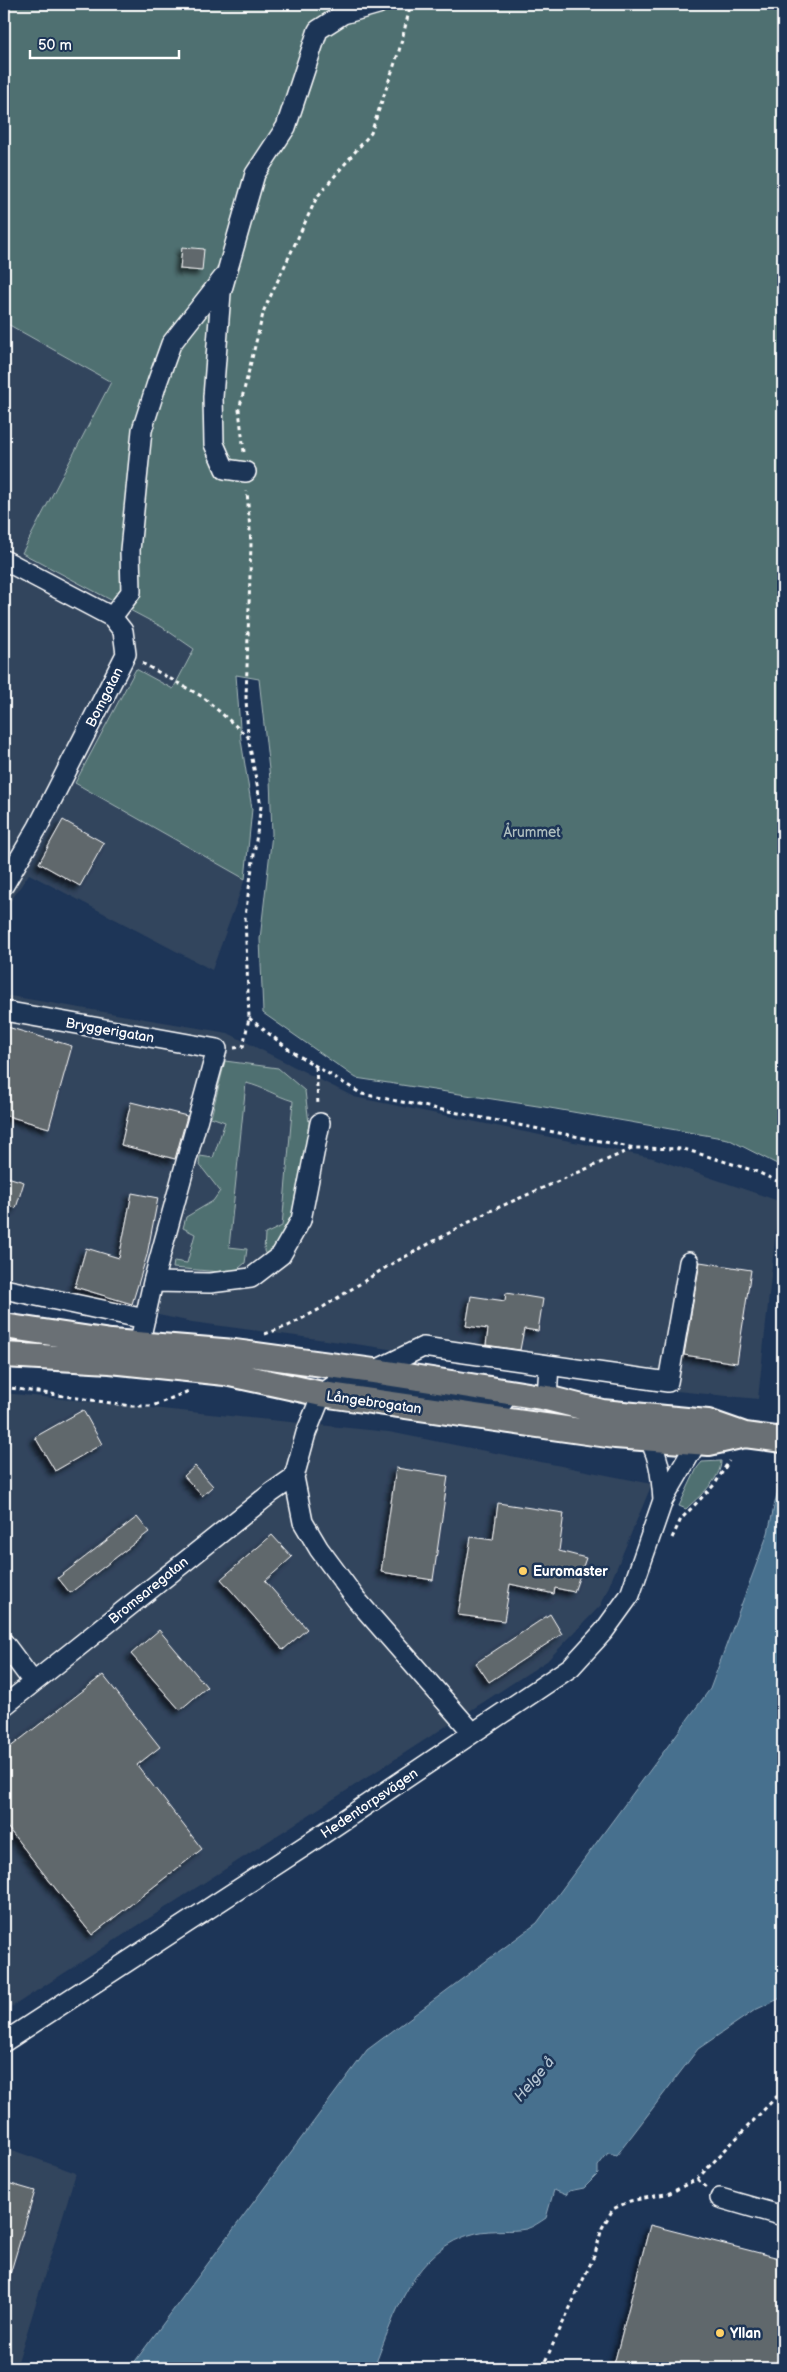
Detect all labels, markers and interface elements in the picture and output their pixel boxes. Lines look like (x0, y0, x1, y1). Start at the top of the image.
scale bar (30, 28, 179, 60)
text: 50 m (38, 36, 72, 55)
street label: Bomgatan (82, 664, 127, 730)
park label: Årummet (503, 822, 561, 841)
street label: Bryggerigatan (64, 1014, 156, 1047)
street label: Långebrogatan (325, 1387, 423, 1418)
street label: Bromsaregatan (105, 1553, 192, 1628)
place label: Euromaster (533, 1563, 608, 1580)
marker: Euromaster (517, 1565, 529, 1577)
street label: Hedentorpsvägen (317, 1765, 421, 1842)
water label: Helge å (510, 2053, 559, 2106)
place label: Yllan (730, 2325, 761, 2342)
marker: Yllan (714, 2327, 726, 2339)

